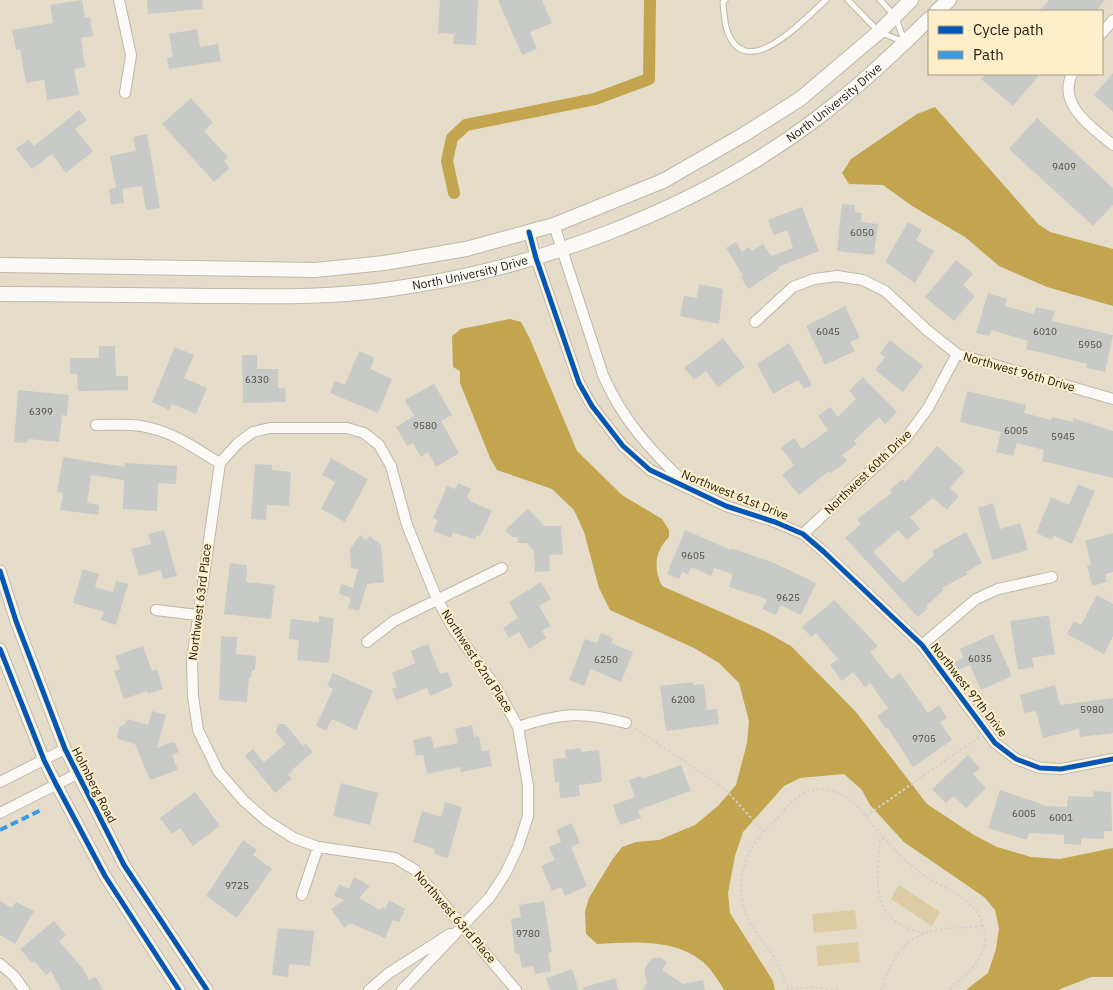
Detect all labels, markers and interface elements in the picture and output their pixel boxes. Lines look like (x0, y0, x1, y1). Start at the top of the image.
legend (928, 10, 1103, 75)
text: Cycle path (973, 20, 1044, 39)
text: Path (973, 45, 1004, 64)
street label: North University Drive (783, 59, 885, 145)
house number: 9409 (1052, 160, 1076, 173)
house number: 6050 (850, 226, 874, 239)
street label: North University Drive (411, 252, 530, 293)
house number: 6045 (816, 325, 840, 338)
house number: 6010 (1033, 325, 1057, 338)
house number: 5950 (1078, 338, 1102, 351)
street label: Northwest 96th Drive (962, 348, 1077, 395)
house number: 6330 (245, 373, 269, 386)
house number: 6399 (29, 405, 53, 418)
house number: 9580 (413, 419, 437, 432)
house number: 6005 (1004, 424, 1028, 437)
street label: Northwest 60th Drive (821, 426, 915, 517)
house number: 5945 (1051, 430, 1075, 443)
street label: Northwest 61st Drive (679, 466, 791, 523)
street label: Northwest 63rd Place (185, 542, 214, 661)
house number: 9605 (681, 549, 705, 562)
house number: 9625 (776, 591, 800, 604)
street label: Northwest 62nd Place (439, 606, 517, 715)
street label: Northwest 97th Drive (928, 640, 1011, 740)
house number: 6035 (968, 652, 992, 665)
house number: 6250 (594, 653, 618, 666)
house number: 6200 (671, 693, 695, 706)
house number: 5980 (1080, 703, 1104, 716)
house number: 9705 (912, 732, 936, 745)
street label: Holmberg Road (69, 744, 120, 825)
house number: 6005 (1012, 807, 1036, 820)
house number: 6001 (1049, 811, 1073, 824)
street label: Northwest 63rd Place (411, 868, 500, 966)
house number: 9725 (225, 879, 249, 892)
house number: 9780 (516, 927, 540, 940)

